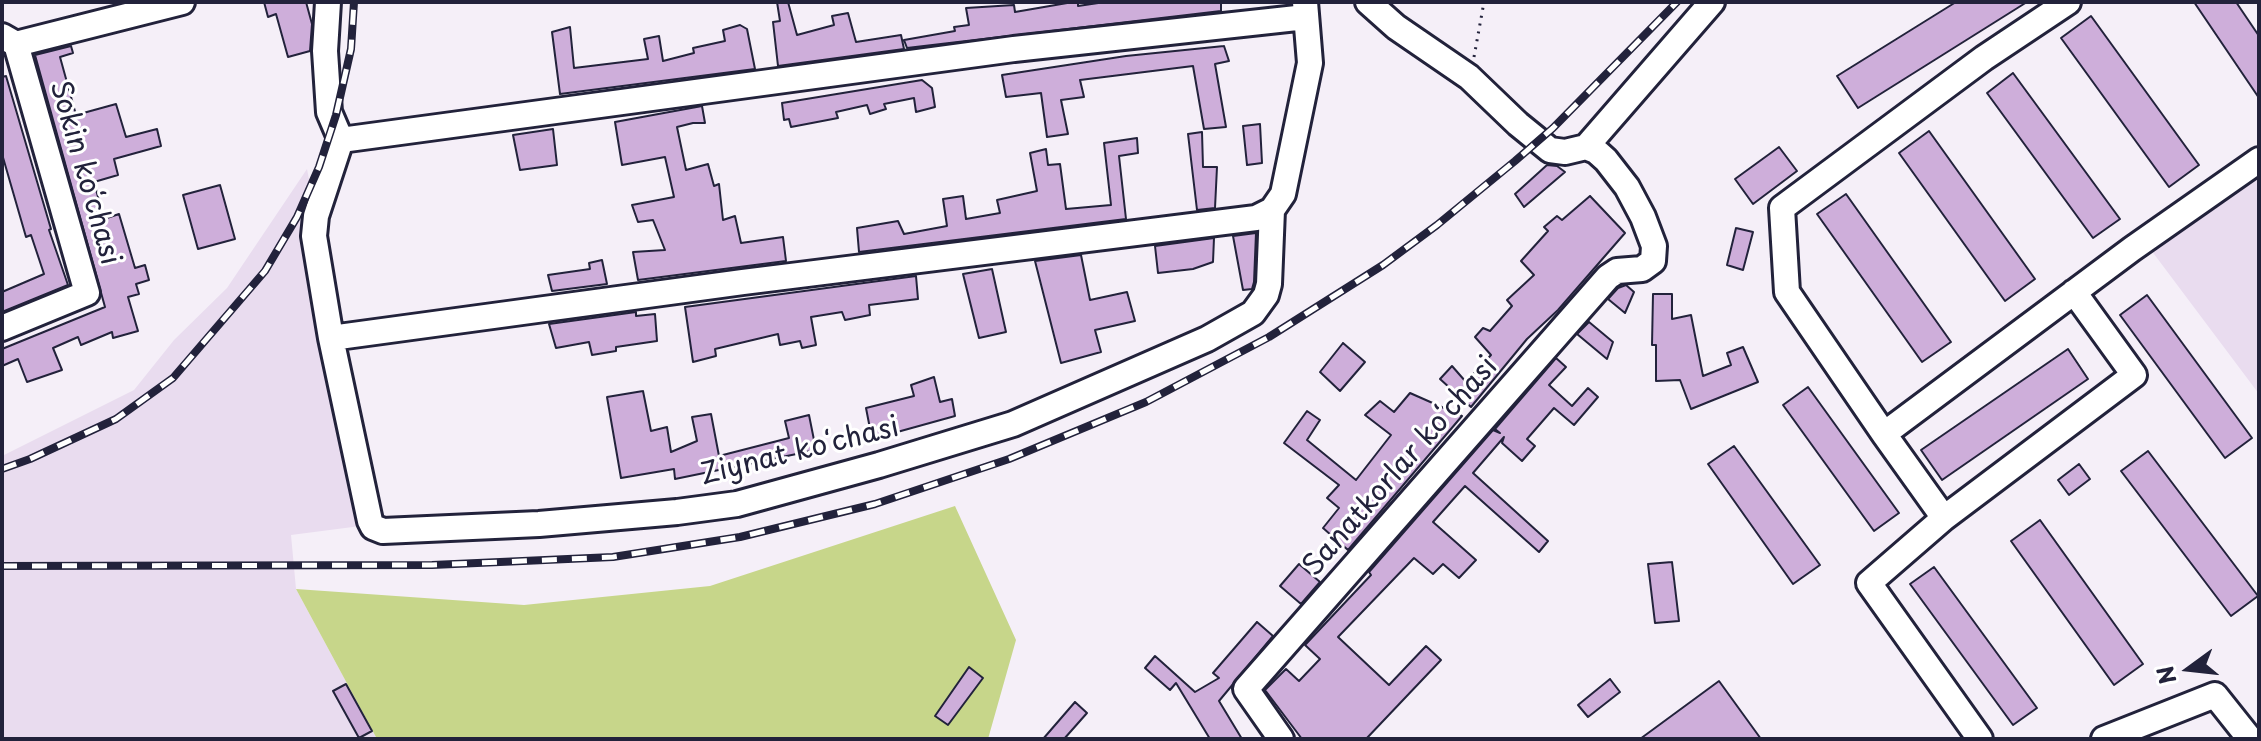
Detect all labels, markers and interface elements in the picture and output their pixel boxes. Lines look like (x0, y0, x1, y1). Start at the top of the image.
street label: Sokin koʻchasi (42, 77, 126, 269)
street label: Sanatkorlar koʻchasi (1297, 350, 1505, 584)
street label: Ziynat koʻchasi (697, 411, 903, 493)
north arrow (2149, 629, 2229, 709)
text: N (2147, 663, 2184, 688)

